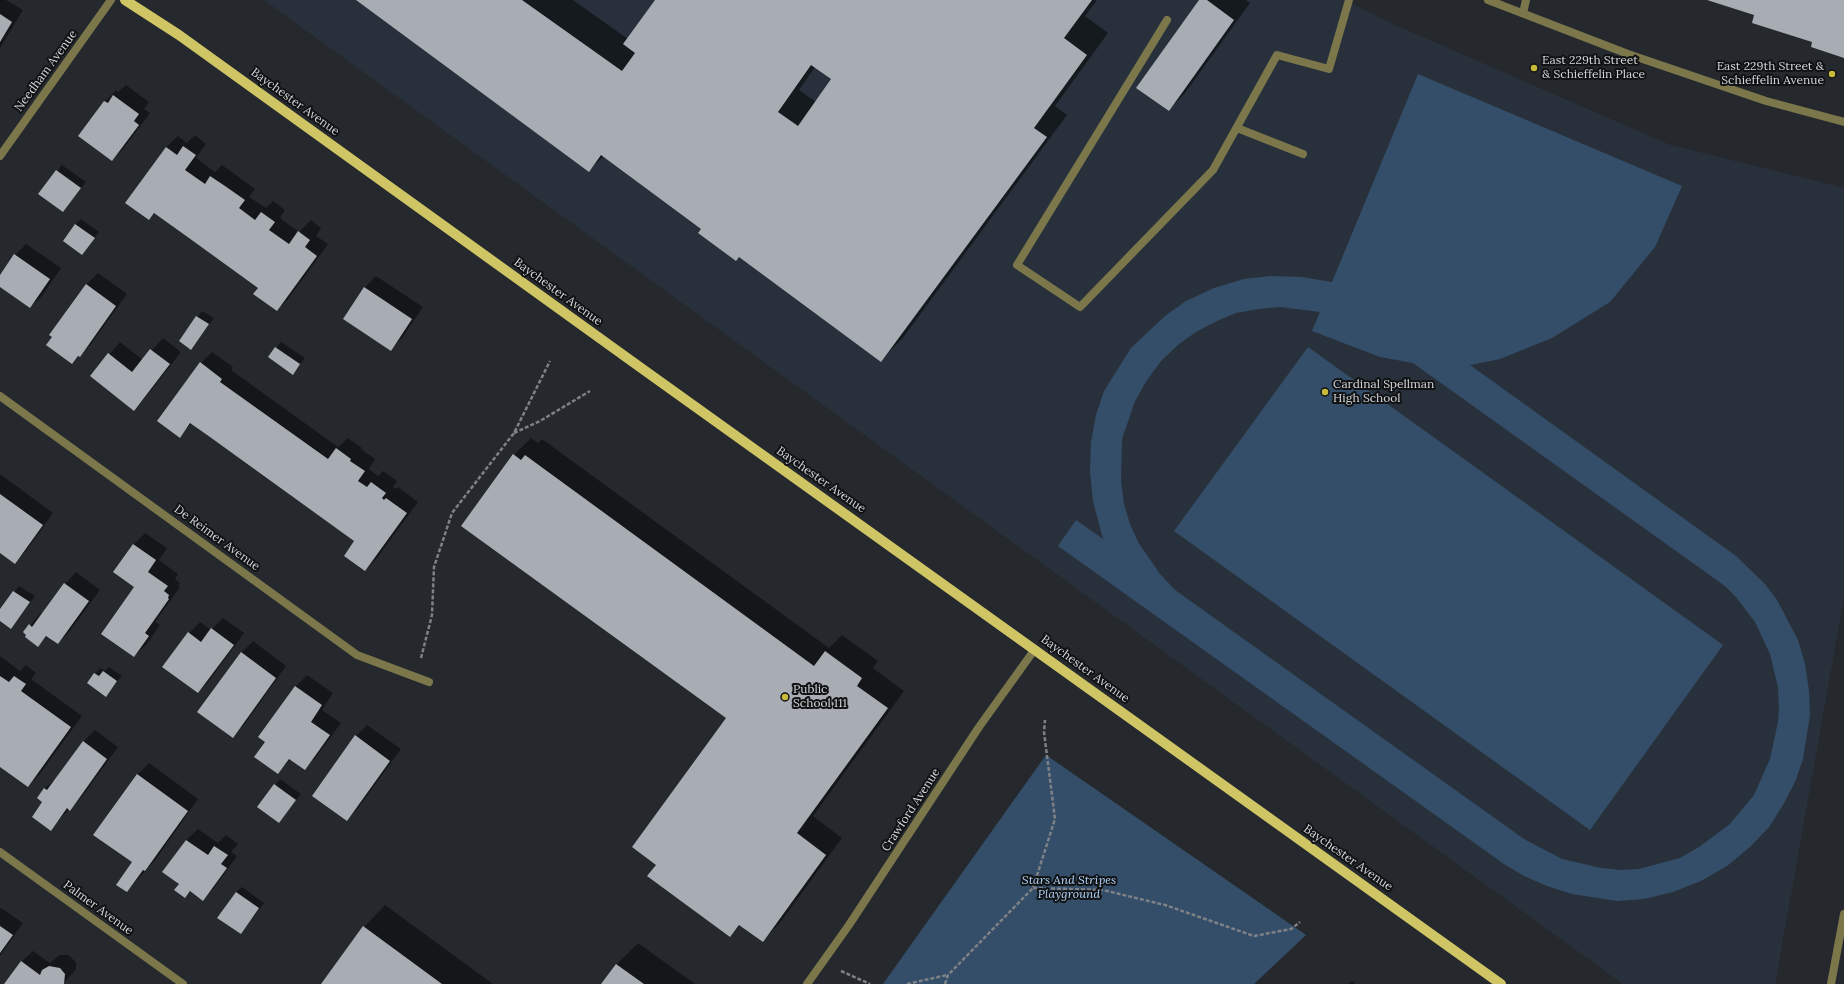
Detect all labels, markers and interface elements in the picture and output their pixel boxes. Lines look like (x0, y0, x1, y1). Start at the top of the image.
street label: Needham Avenue (12, 27, 80, 115)
place label: East 229th Street & Schieffelin Place (1542, 54, 1645, 82)
place label: East 229th Street & Schieffelin Avenue (1717, 60, 1824, 88)
marker: East 229th Street & Schieffelin Place (1529, 63, 1539, 73)
street label: Baychester Avenue (248, 65, 342, 139)
marker: East 229th Street & Schieffelin Avenue (1827, 69, 1837, 79)
street label: Baychester Avenue (511, 255, 605, 329)
place label: Cardinal Spellman High School (1333, 378, 1434, 406)
marker: Cardinal Spellman High School (1320, 387, 1330, 397)
street label: Baychester Avenue (774, 444, 868, 516)
street label: De Reimer Avenue (171, 502, 263, 574)
street label: Baychester Avenue (1038, 632, 1132, 706)
place label: Public School 111 (793, 683, 847, 711)
marker: Public School 111 (780, 692, 790, 702)
street label: Crawford Avenue (879, 766, 943, 854)
street label: Baychester Avenue (1301, 822, 1395, 894)
park label: Stars And Stripes Playground (1022, 874, 1116, 902)
street label: Palmer Avenue (60, 878, 136, 938)

